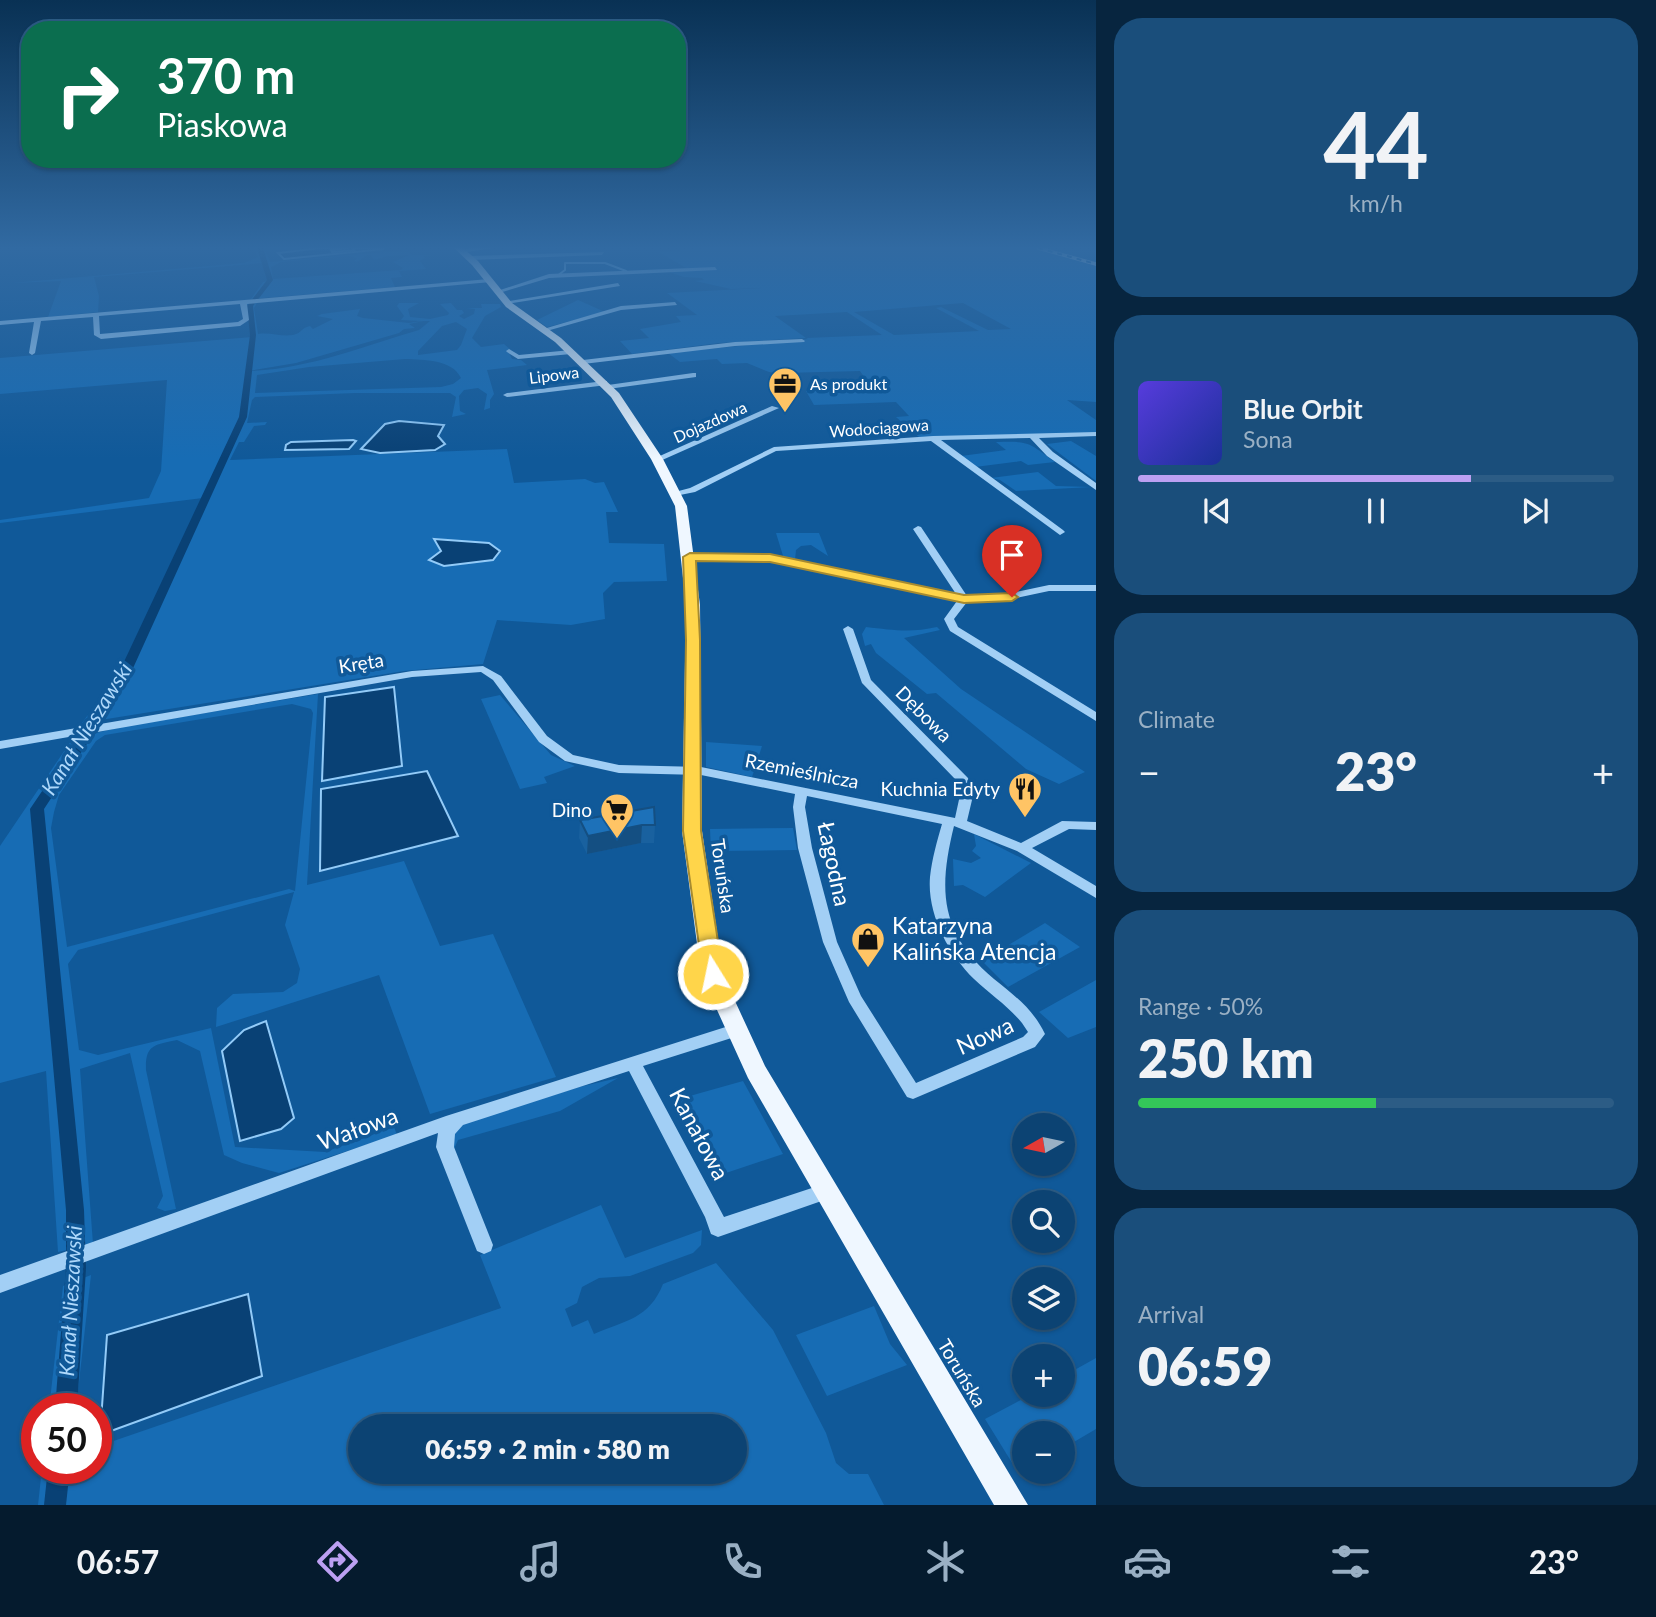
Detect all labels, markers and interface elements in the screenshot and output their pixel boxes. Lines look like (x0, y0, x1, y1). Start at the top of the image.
text: 370 m (157, 46, 295, 104)
icon: right (42, 49, 133, 140)
text: 44 (1323, 89, 1429, 198)
text: Piaskowa (157, 105, 288, 144)
text: km/h (1349, 189, 1403, 217)
street label: Lipowa (528, 362, 580, 387)
office icon: As produkt (766, 365, 804, 414)
place label: As produkt (810, 374, 887, 393)
text: Blue Orbit (1243, 393, 1363, 425)
street label: Dojazdowa (670, 397, 749, 446)
street label: Wodociągowa (829, 415, 929, 440)
text: Sona (1243, 425, 1293, 453)
icon: previous (1198, 492, 1236, 530)
icon: pause (1357, 492, 1395, 530)
icon: next (1516, 492, 1554, 530)
pin (982, 525, 1042, 597)
icon: arrive (993, 536, 1031, 574)
street label: Kręta (337, 648, 385, 677)
water label: Kanał Nieszawski (35, 657, 136, 799)
street label: Dębowa (892, 681, 957, 746)
text: Climate (1138, 705, 1215, 733)
text: 23° (1335, 740, 1417, 802)
street label: Rzemieślnicza (743, 748, 861, 793)
text: − (1138, 749, 1160, 795)
text: + (1592, 749, 1614, 795)
restaurant icon: Kuchnia Edyty (1006, 770, 1044, 819)
place label: Kuchnia Edyty (881, 777, 1000, 800)
supermarket icon: Dino (598, 791, 636, 840)
place label: Dino (552, 798, 592, 821)
street label: Łagodna (812, 819, 858, 909)
street label: Toruńska (707, 837, 740, 915)
place label: Katarzyna Kalińska Atencja (892, 911, 1057, 965)
shop icon: Katarzyna Kalińska Atencja (849, 920, 887, 969)
position arrow (676, 937, 750, 1011)
text: Range · 50% (1138, 992, 1263, 1020)
street label: Nowa (952, 1010, 1017, 1060)
text: 250 km (1138, 1027, 1314, 1089)
street label: Kanałowa (664, 1083, 736, 1184)
street label: Wałowa (314, 1101, 402, 1155)
north arrow (1012, 1113, 1074, 1176)
map controls (1012, 1113, 1075, 1484)
button: search (1012, 1190, 1075, 1253)
water label: Kanał Nieszawski (53, 1225, 86, 1377)
button: layers (1012, 1267, 1075, 1330)
text: Arrival (1138, 1300, 1204, 1328)
street label: Toruńska (933, 1335, 992, 1411)
text: 06:59 (1138, 1335, 1272, 1397)
button: + (1012, 1344, 1075, 1407)
speed limit sign: 50 (21, 1393, 112, 1484)
button: − (1012, 1421, 1075, 1484)
text: 06:59 · 2 min · 580 m (425, 1433, 670, 1465)
icon: directions (313, 1537, 362, 1586)
icon: music (516, 1537, 565, 1586)
icon: phone (718, 1537, 767, 1586)
icon: climate (921, 1537, 970, 1586)
icon: car (1123, 1537, 1172, 1586)
icon: filters (1326, 1537, 1375, 1586)
text: 06:57 (77, 1542, 159, 1581)
text: 23° (1529, 1542, 1579, 1581)

